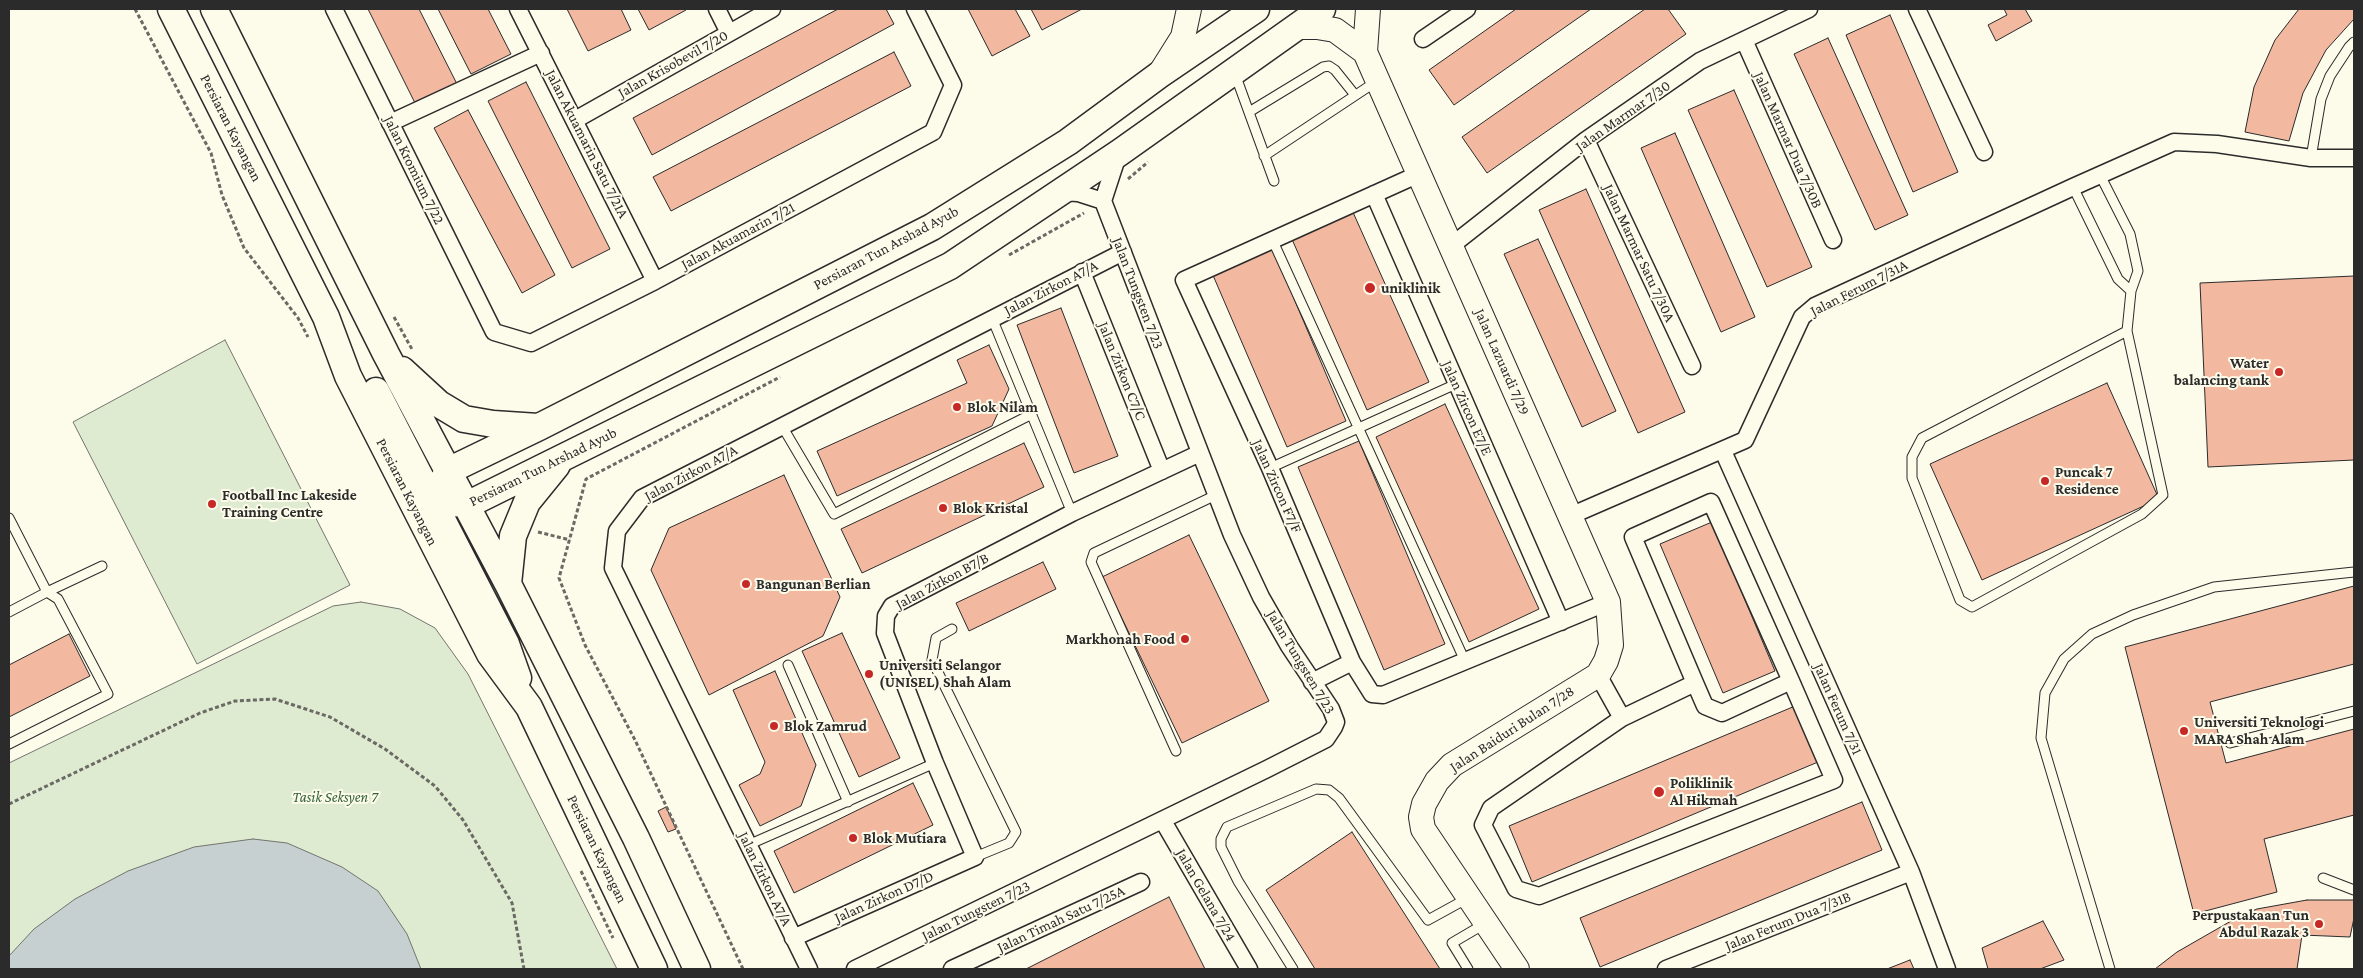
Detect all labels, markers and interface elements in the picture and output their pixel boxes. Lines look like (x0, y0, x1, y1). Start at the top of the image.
street label: Jalan Krisobevil 7/20 (615, 26, 731, 102)
street label: Jalan Akuamarin Satu 7/21A (542, 67, 632, 221)
street label: Jalan Marmar Dua 7/30B (1750, 69, 1826, 211)
street label: Persiaran Kayangan (196, 71, 266, 185)
street label: Jalan Marmar 7/30 (1572, 77, 1674, 155)
street label: Jalan Kromium 7/22 (380, 113, 448, 227)
street label: Jalan Marmar Satu 7/30A (1599, 181, 1679, 325)
street label: Jalan Akuamarin 7/21 (678, 198, 798, 274)
street label: Persiaran Tun Arshad Ayub (810, 202, 962, 294)
street label: Jalan Tungsten 7/23 (1108, 235, 1168, 351)
street label: Jalan Ferum 7/31A (1807, 256, 1911, 320)
street label: Jalan Zirkon A7/A (1001, 257, 1101, 319)
place label: uniklinik (1381, 279, 1440, 297)
marker: uniklinik (1363, 281, 1377, 295)
street label: Jalan Lazuardi 7/29 (1470, 306, 1534, 418)
street label: Jalan Zirkon C7/C (1094, 319, 1150, 423)
place label: Water balancing tank (2174, 354, 2269, 389)
street label: Jalan Zircon E7/E (1438, 358, 1496, 458)
marker: Water balancing tank (2273, 366, 2285, 378)
place label: Blok Nilam (967, 398, 1038, 416)
marker: Blok Nilam (951, 401, 963, 413)
street label: Persiaran Tun Arshad Ayub (466, 423, 620, 511)
street label: Persiaran Kayangan (372, 435, 442, 549)
street label: Jalan Zircon F7/F (1248, 436, 1306, 536)
street label: Jalan Zirkon A7/A (641, 441, 741, 505)
place label: Puncak 7 Residence (2055, 463, 2119, 498)
marker: Puncak 7 Residence (2039, 475, 2051, 487)
place label: Football Inc Lakeside Training Centre (222, 486, 357, 521)
marker: Football Inc Lakeside Training Centre (206, 498, 218, 510)
place label: Blok Kristal (953, 499, 1028, 517)
marker: Blok Kristal (937, 502, 949, 514)
street label: Jalan Zirkon B7/B (892, 549, 992, 613)
place label: Bangunan Berlian (756, 575, 871, 593)
marker: Bangunan Berlian (740, 578, 752, 590)
street label: Jalan Tungsten 7/23 (1263, 607, 1339, 717)
place label: Markhonah Food (1066, 630, 1175, 648)
marker: Markhonah Food (1179, 633, 1191, 645)
place label: Universiti Selangor (UNISEL) Shah Alam (879, 656, 1011, 691)
street label: Jalan Ferum 7/31 (1810, 660, 1866, 758)
marker: Universiti Selangor (UNISEL) Shah Alam (863, 668, 875, 680)
street label: Jalan Baiduri Bulan 7/28 (1446, 682, 1578, 776)
place label: Universiti Teknologi MARA Shah Alam (2194, 713, 2324, 748)
place label: Blok Zamrud (784, 717, 867, 735)
marker: Blok Zamrud (768, 720, 780, 732)
marker: Universiti Teknologi MARA Shah Alam (2178, 725, 2190, 737)
place label: Poliklinik Al Hikmah (1670, 774, 1738, 809)
marker: Poliklinik Al Hikmah (1652, 785, 1666, 799)
park label: Tasik Seksyen 7 (292, 788, 378, 806)
street label: Persiaran Kayangan (563, 792, 631, 906)
street label: Jalan Zirkon A7/A (734, 829, 796, 929)
place label: Blok Mutiara (863, 829, 947, 847)
marker: Blok Mutiara (847, 832, 859, 844)
street label: Jalan Gelana 7/24 (1172, 845, 1240, 945)
street label: Jalan Zirkon D7/D (832, 867, 936, 927)
street label: Jalan Tungsten 7/23 (919, 877, 1033, 945)
street label: Jalan Timah Satu 7/25A (994, 882, 1128, 956)
street label: Jalan Ferum Dua 7/31B (1722, 888, 1854, 954)
place label: Perpustakaan Tun Abdul Razak 3 (2192, 906, 2309, 941)
marker: Perpustakaan Tun Abdul Razak 3 (2313, 918, 2325, 930)

